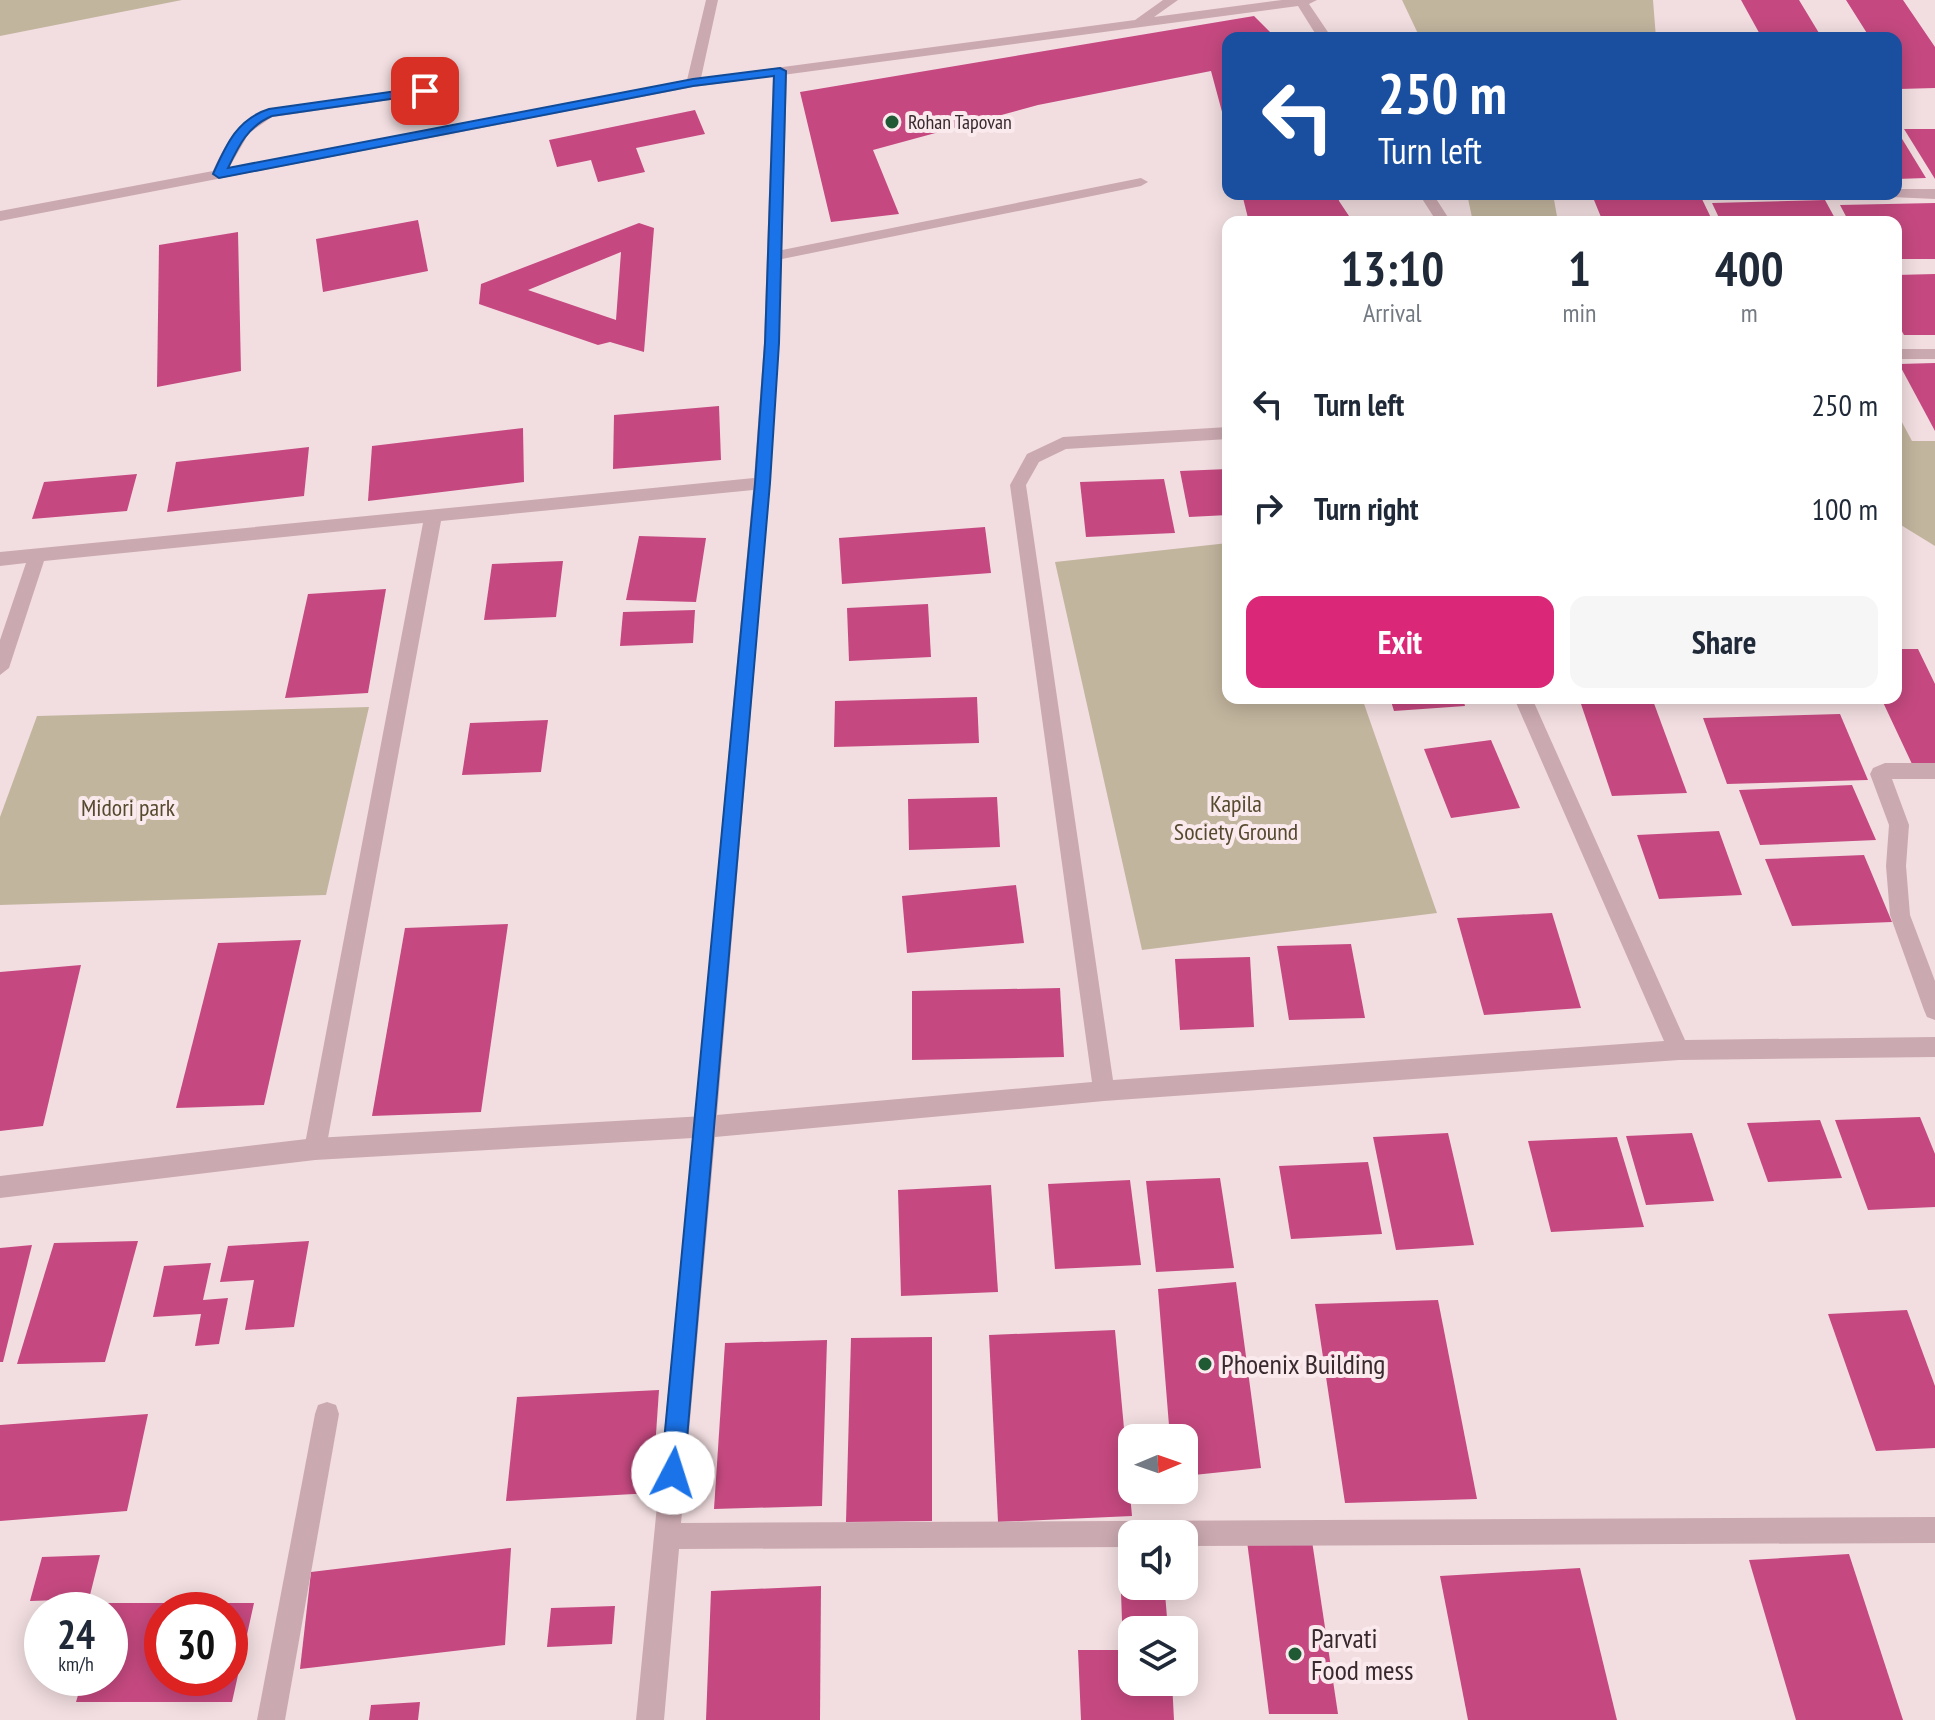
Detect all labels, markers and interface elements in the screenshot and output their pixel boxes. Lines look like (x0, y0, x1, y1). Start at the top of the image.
pin (391, 57, 459, 125)
text: 250 m (1378, 57, 1507, 129)
icon: left (1246, 64, 1350, 168)
icon: arrive (403, 69, 447, 113)
place label: Rohan Tapovan (908, 109, 1012, 135)
marker: Rohan Tapovan (883, 113, 901, 131)
text: Turn left (1378, 127, 1482, 174)
text: 13:10 (1340, 237, 1444, 299)
text: 1 (1568, 237, 1591, 299)
text: 400 (1715, 237, 1784, 299)
text: Arrival (1363, 296, 1422, 329)
text: min (1562, 296, 1596, 329)
text: m (1741, 296, 1758, 329)
icon: left (1246, 382, 1290, 426)
text: Turn left (1314, 385, 1404, 424)
text: 250 m (1812, 385, 1878, 424)
icon: right (1246, 486, 1290, 530)
text: Turn right (1314, 489, 1418, 528)
text: 100 m (1812, 489, 1878, 528)
button: Exit (1246, 596, 1554, 688)
button: Share (1570, 596, 1878, 688)
park label: Kapila Society Ground (1174, 788, 1298, 847)
park label: Midori park (81, 792, 176, 823)
place label: Phoenix Building (1221, 1345, 1385, 1382)
marker: Phoenix Building (1196, 1355, 1214, 1373)
north arrow (1118, 1424, 1198, 1504)
map controls (1118, 1424, 1198, 1696)
position arrow (631, 1431, 715, 1515)
button: sound (1118, 1520, 1198, 1600)
speed limit sign: 30 (144, 1592, 248, 1696)
text: 24 (57, 1608, 95, 1660)
button: layers (1118, 1616, 1198, 1696)
place label: Parvati Food mess (1311, 1619, 1414, 1688)
marker: Parvati Food mess (1286, 1645, 1304, 1663)
text: km/h (58, 1651, 94, 1677)

